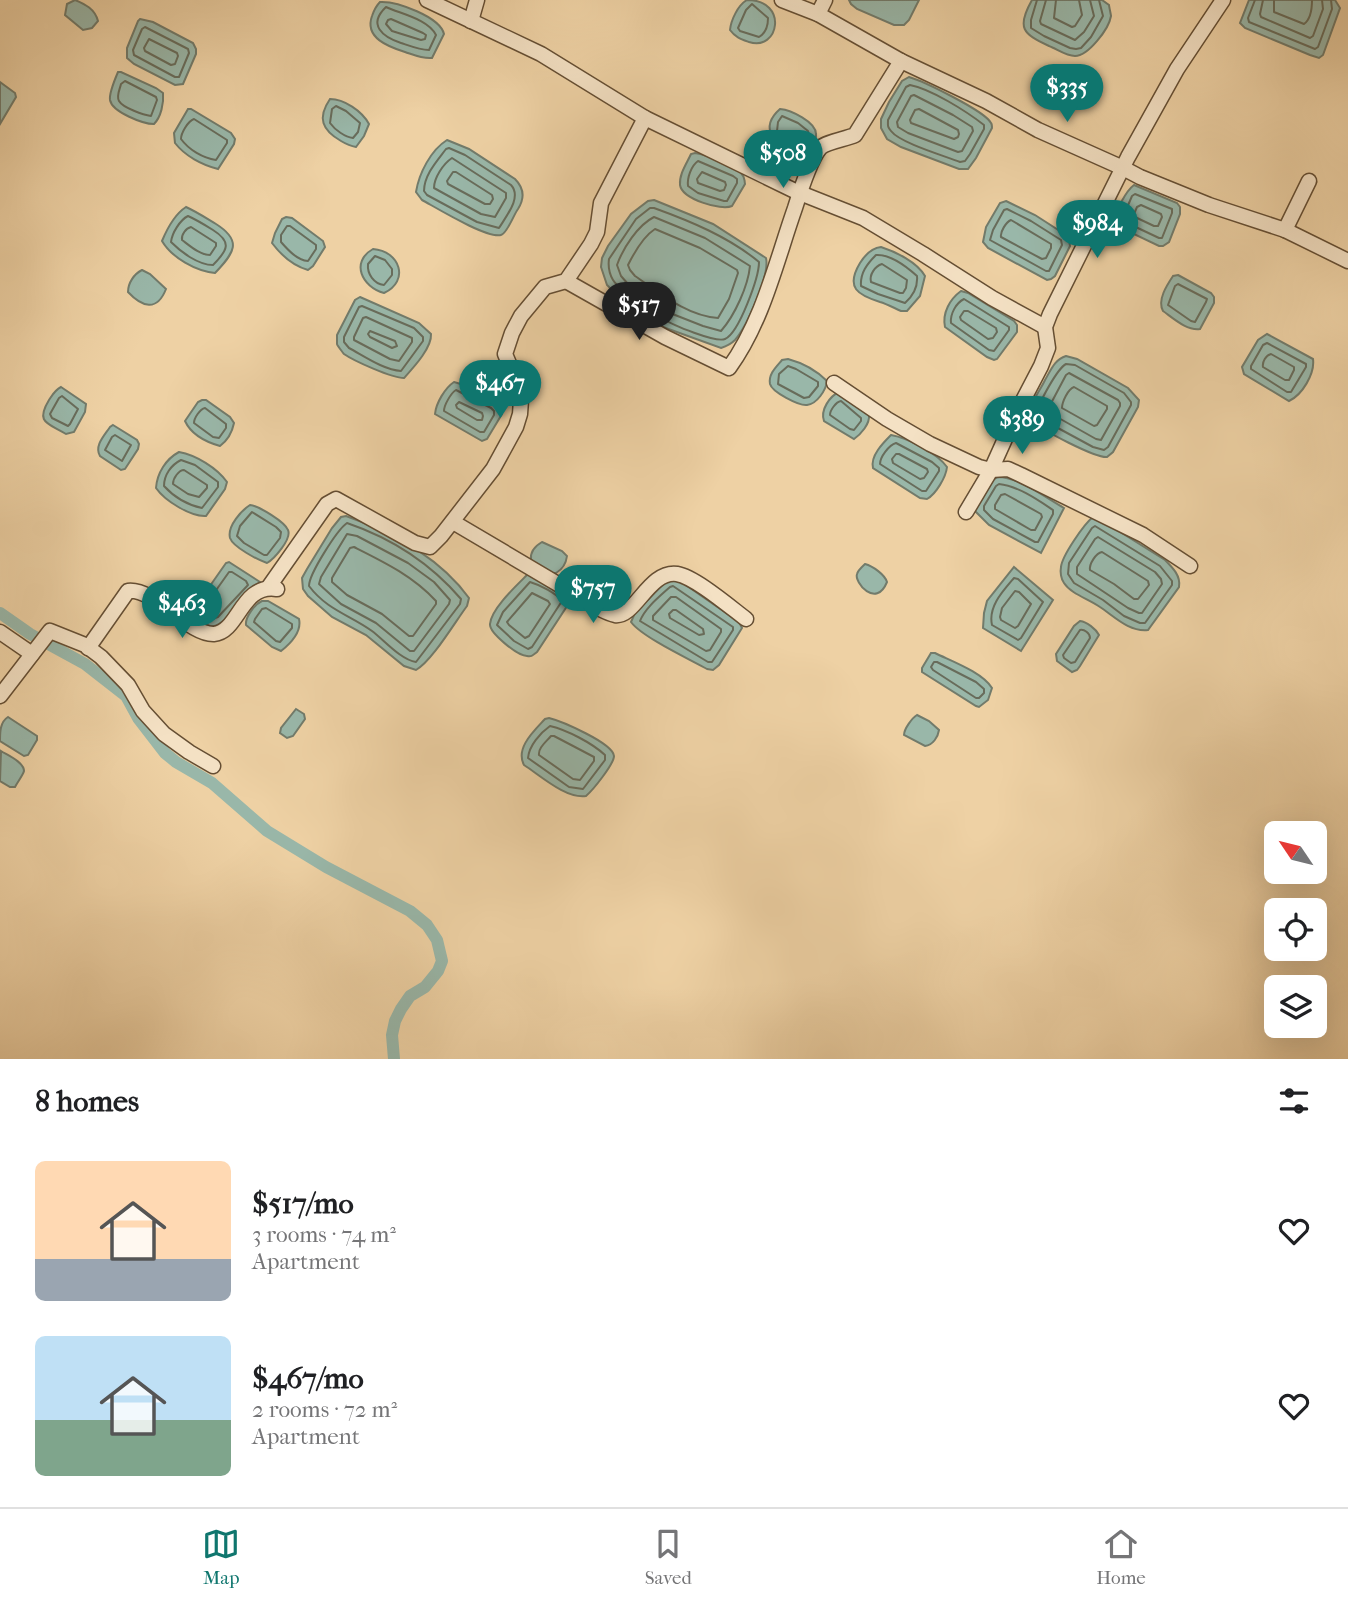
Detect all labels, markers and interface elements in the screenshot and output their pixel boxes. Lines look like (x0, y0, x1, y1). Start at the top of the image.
pin: $335 (1026, 64, 1108, 124)
text: $335 (1046, 73, 1088, 100)
pin: $508 (742, 130, 824, 190)
text: $508 (760, 139, 806, 166)
pin: $984 (1056, 201, 1138, 260)
text: $984 (1072, 209, 1122, 236)
pin: $517 (598, 282, 680, 342)
text: $517 (618, 291, 660, 318)
pin: $467 (459, 360, 541, 420)
text: $467 (475, 369, 525, 396)
pin: $389 (981, 396, 1063, 456)
text: $389 (999, 405, 1045, 432)
pin: $757 (552, 566, 634, 625)
text: $757 (571, 574, 615, 601)
pin: $463 (141, 580, 223, 640)
text: $463 (158, 589, 206, 616)
north arrow (1264, 821, 1326, 884)
map controls (1264, 821, 1327, 1038)
button: locate (1264, 898, 1327, 961)
button: layers (1264, 975, 1327, 1038)
icon: filters (1275, 1082, 1313, 1120)
text: 8 homes (35, 1084, 139, 1119)
text: $517/mo (252, 1186, 354, 1221)
icon: home (91, 1189, 175, 1273)
icon: heart (1275, 1212, 1313, 1250)
text: 3 rooms · 74 m² (252, 1221, 396, 1248)
text: Apartment (252, 1248, 360, 1275)
text: $467/mo (252, 1361, 364, 1396)
icon: home (91, 1364, 175, 1448)
icon: heart (1275, 1387, 1313, 1425)
text: 2 rooms · 72 m² (252, 1396, 397, 1423)
text: Apartment (252, 1423, 360, 1450)
tab: Map (202, 1525, 240, 1589)
tab: Saved (645, 1525, 692, 1589)
tab: Home (1096, 1525, 1146, 1589)

